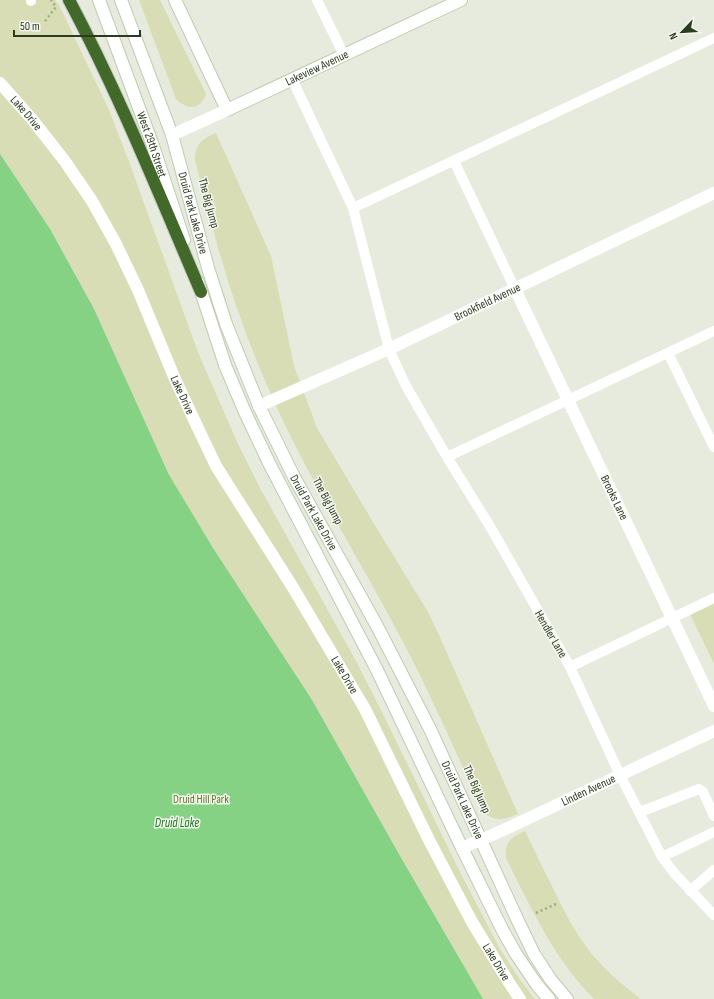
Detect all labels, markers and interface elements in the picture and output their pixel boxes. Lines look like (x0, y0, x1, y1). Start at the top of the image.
scale bar (14, 12, 140, 38)
north arrow (662, 12, 702, 52)
text: 50 m (20, 19, 40, 34)
text: N (666, 30, 681, 41)
street label: Lakeview Avenue (283, 47, 351, 89)
street label: Lake Drive (7, 93, 45, 134)
street label: West 29th Street (133, 110, 170, 180)
street label: Druid Park Lake Drive (174, 170, 211, 256)
street label: The Big Jump (195, 177, 222, 230)
street label: Brookfield Avenue (452, 280, 523, 325)
street label: Lake Drive (166, 374, 198, 417)
street label: Druid Park Lake Drive (286, 472, 340, 553)
street label: Brooks Lane (597, 473, 631, 523)
street label: The Big Jump (309, 475, 346, 527)
street label: Hendler Lane (531, 608, 570, 661)
street label: Lake Drive (327, 654, 361, 697)
street label: Druid Park Lake Drive (438, 759, 487, 842)
street label: The Big Jump (459, 763, 494, 816)
street label: Linden Avenue (559, 771, 618, 810)
park label: Druid Hill Park (173, 792, 229, 807)
water label: Druid Lake (155, 815, 199, 831)
street label: Lake Drive (479, 941, 513, 984)

